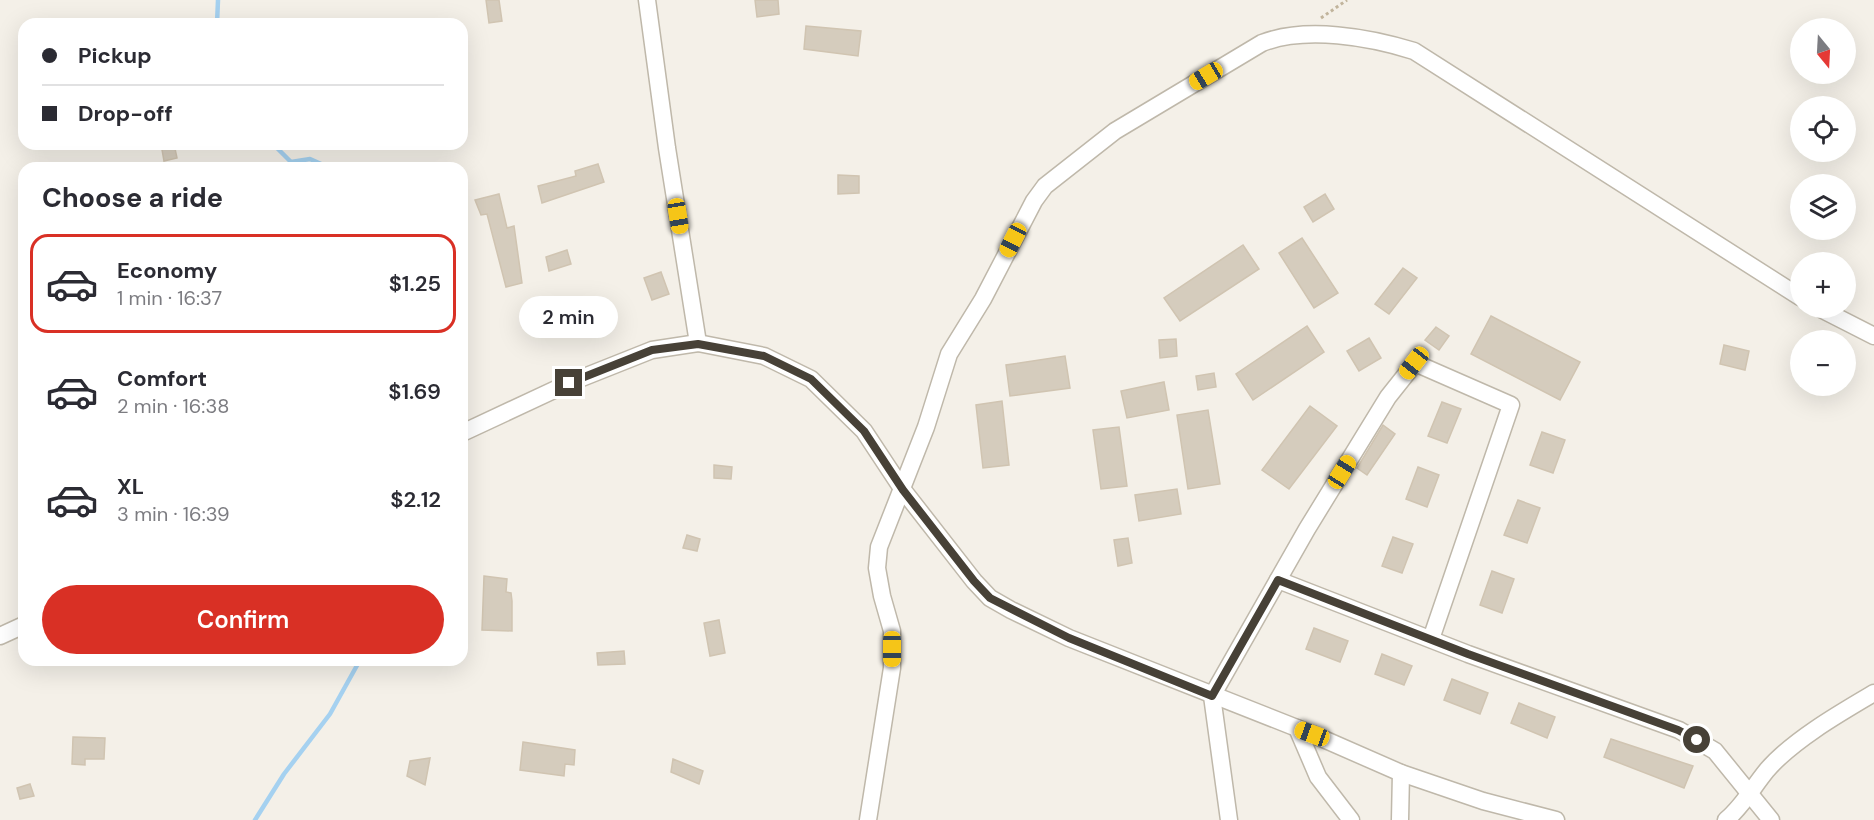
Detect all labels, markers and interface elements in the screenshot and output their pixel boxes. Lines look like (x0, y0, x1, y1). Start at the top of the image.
north arrow (1790, 18, 1856, 84)
map controls (1790, 18, 1856, 396)
text: Pickup (78, 41, 152, 70)
car (1186, 59, 1226, 93)
button: locate (1790, 96, 1856, 162)
text: Drop-off (78, 99, 173, 128)
button: layers (1790, 174, 1856, 240)
text: Choose a ride (42, 180, 223, 215)
car (666, 197, 690, 235)
car (997, 220, 1029, 260)
button: + (1790, 252, 1856, 318)
text: Economy (117, 256, 217, 285)
icon: car (45, 257, 99, 311)
text: $1.25 (389, 269, 441, 298)
text: 1 min · 16:37 (117, 285, 222, 311)
callout: 2 min (520, 296, 618, 338)
text: 2 min (542, 304, 595, 330)
button: − (1790, 330, 1856, 396)
car (1396, 343, 1432, 383)
text: Comfort (117, 364, 207, 393)
icon: car (45, 365, 99, 419)
route end (555, 369, 582, 396)
text: $1.69 (388, 377, 441, 406)
text: 2 min · 16:38 (117, 393, 229, 419)
car (1325, 452, 1359, 492)
text: XL (117, 472, 144, 501)
icon: car (45, 473, 99, 527)
text: $2.12 (390, 485, 441, 514)
text: 3 min · 16:39 (117, 501, 229, 527)
button: Confirm (42, 585, 444, 654)
car (883, 631, 901, 667)
car (1292, 719, 1332, 749)
route start (1683, 726, 1710, 753)

